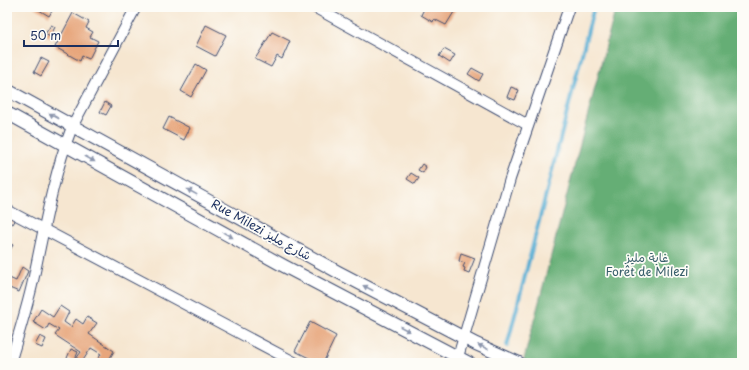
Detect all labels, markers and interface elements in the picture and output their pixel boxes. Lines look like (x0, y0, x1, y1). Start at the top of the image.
scale bar (24, 22, 118, 48)
text: 50 m (30, 26, 61, 44)
one-way arrow (48, 113, 59, 120)
one-way arrow (84, 156, 96, 162)
one-way arrow (186, 189, 198, 196)
street label: Rue Milezi شارع مليز (208, 194, 315, 265)
one-way arrow (223, 232, 234, 238)
park label: غابة مليز Forêt de Milezi (606, 248, 688, 280)
one-way arrow (362, 284, 374, 291)
one-way arrow (399, 326, 411, 332)
one-way arrow (478, 344, 489, 350)

